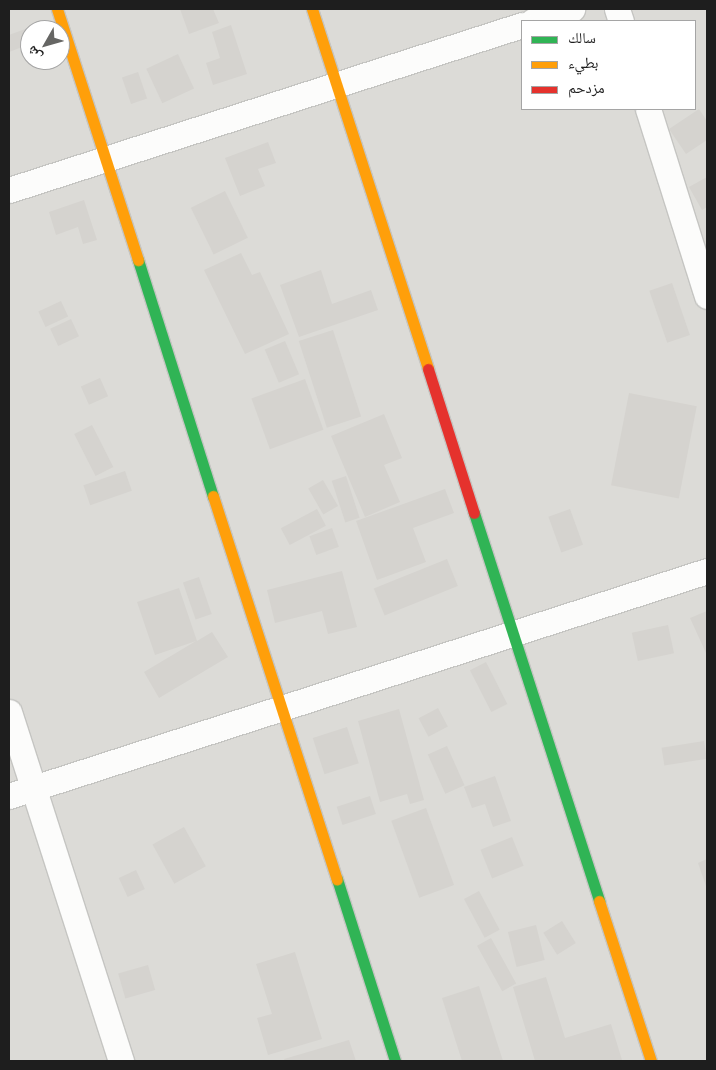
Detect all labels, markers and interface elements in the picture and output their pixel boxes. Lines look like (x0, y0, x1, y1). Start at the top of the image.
north arrow (20, 20, 70, 70)
legend (521, 20, 696, 110)
text: سالك (568, 29, 596, 46)
text: ش (23, 43, 45, 64)
text: بطيء (568, 54, 598, 71)
text: مزدحم (568, 79, 605, 96)

